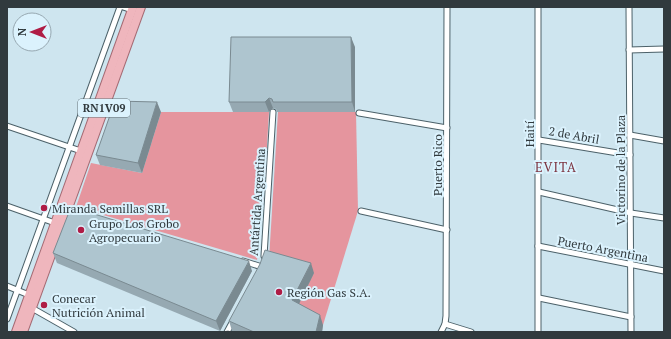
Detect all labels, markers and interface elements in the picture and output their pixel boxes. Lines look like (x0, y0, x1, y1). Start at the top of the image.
north arrow (12, 12, 52, 52)
text: N (15, 27, 29, 36)
road number: RN1V09 (78, 99, 130, 117)
street label: Victorino de la Plaza (613, 115, 628, 225)
street label: Haití (522, 120, 537, 147)
street label: 2 de Abril (547, 123, 601, 147)
street label: Puerto Rico (430, 134, 445, 196)
street label: Antártida Argentina (246, 148, 268, 256)
district label: EVITA (535, 158, 577, 176)
place label: Miranda Semillas SRL (52, 201, 168, 216)
marker: Miranda Semillas SRL (39, 203, 49, 213)
place label: Grupo Los Grobo Agropecuario (89, 216, 179, 245)
marker: Grupo Los Grobo Agropecuario (76, 225, 86, 235)
street label: Puerto Argentina (556, 233, 650, 265)
place label: Región Gas S.A. (287, 285, 371, 300)
marker: Región Gas S.A. (274, 287, 284, 297)
place label: Conecar Nutrición Animal (52, 291, 145, 320)
marker: Conecar Nutrición Animal (39, 300, 49, 310)

